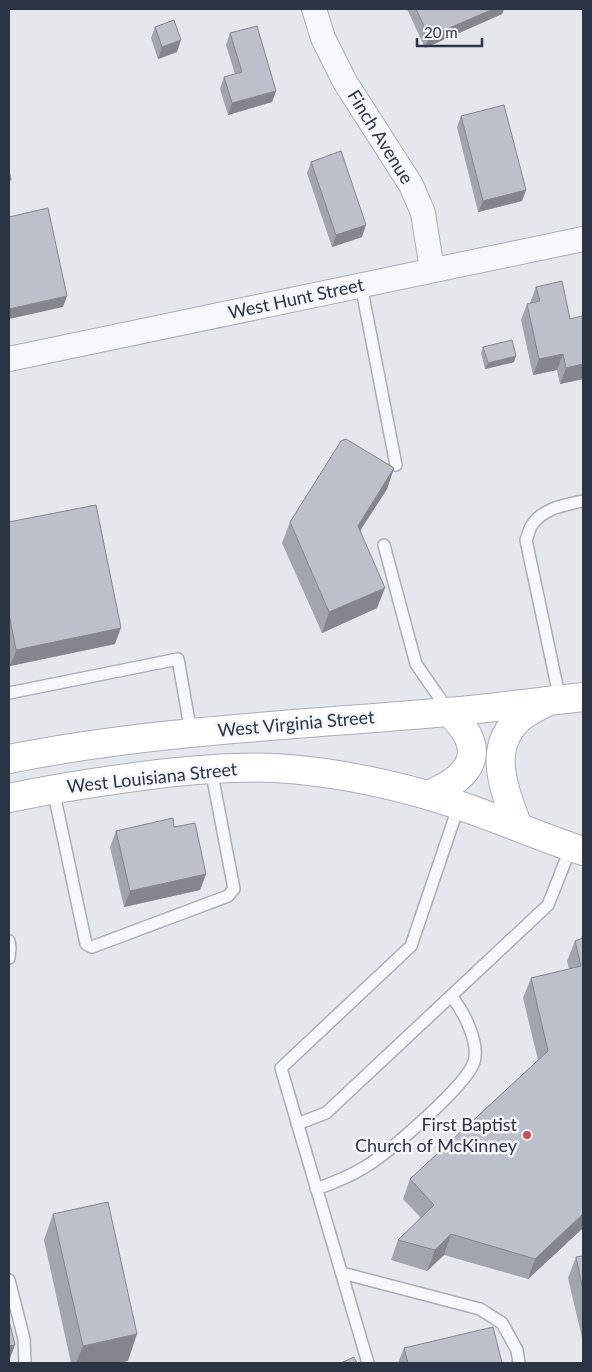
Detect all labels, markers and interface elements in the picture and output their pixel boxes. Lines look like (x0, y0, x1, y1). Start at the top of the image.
scale bar (417, 15, 482, 47)
text: 20 m (424, 23, 458, 41)
street label: Finch Avenue (343, 85, 418, 188)
street label: West Hunt Street (226, 273, 366, 323)
street label: West Virginia Street (217, 705, 376, 741)
street label: West Louisiana Street (66, 757, 239, 797)
place label: First Baptist Church of McKinney (355, 1113, 518, 1156)
marker: First Baptist Church of McKinney (521, 1129, 533, 1141)

